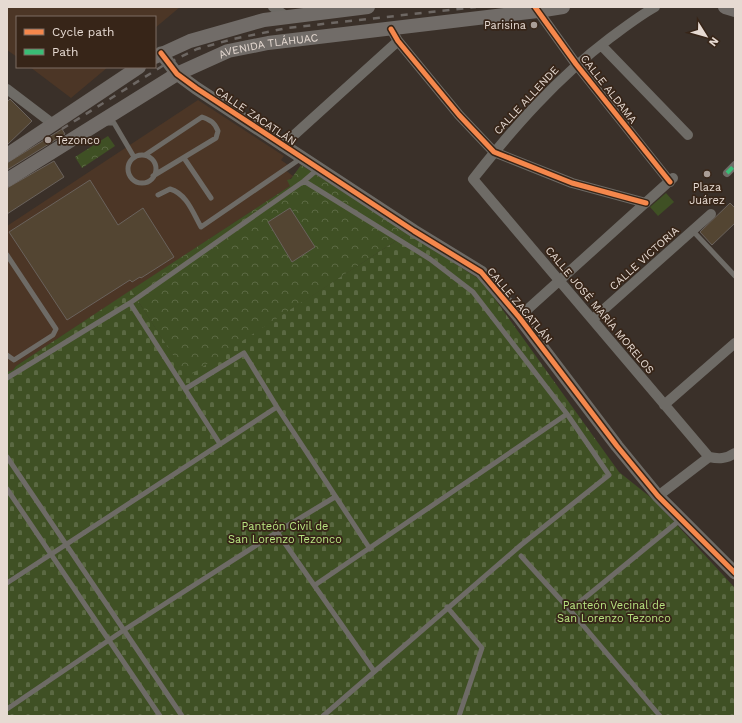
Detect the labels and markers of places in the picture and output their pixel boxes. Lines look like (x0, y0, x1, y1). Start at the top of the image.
place label: Parisina (484, 19, 526, 32)
marker: Parisina (529, 20, 539, 30)
place label: Tezonco (56, 134, 100, 147)
marker: Tezonco (43, 135, 53, 145)
marker: Plaza Juárez (702, 169, 712, 179)
place label: Plaza Juárez (689, 181, 725, 207)

